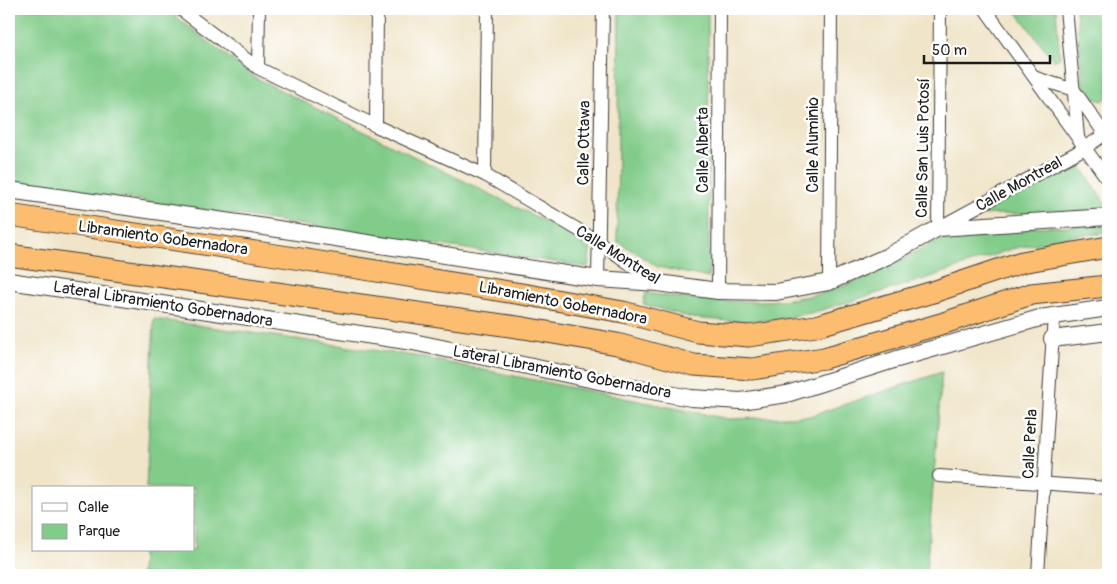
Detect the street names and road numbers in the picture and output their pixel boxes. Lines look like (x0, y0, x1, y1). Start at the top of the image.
street label: Calle San Luis Potosí (912, 78, 934, 218)
street label: Calle Aluminio (803, 97, 823, 193)
street label: Calle Ottawa (573, 100, 595, 186)
street label: Calle Alberta (693, 107, 713, 193)
street label: Calle Montreal (972, 152, 1066, 216)
street label: Libramiento Gobernadora (77, 216, 249, 260)
street label: Calle Montreal (572, 221, 664, 289)
street label: Lateral Libramiento Gobernadora (52, 277, 274, 331)
street label: Libramiento Gobernadora (477, 277, 649, 329)
street label: Lateral Libramiento Gobernadora (451, 341, 673, 403)
street label: Calle Perla (1018, 409, 1042, 479)

